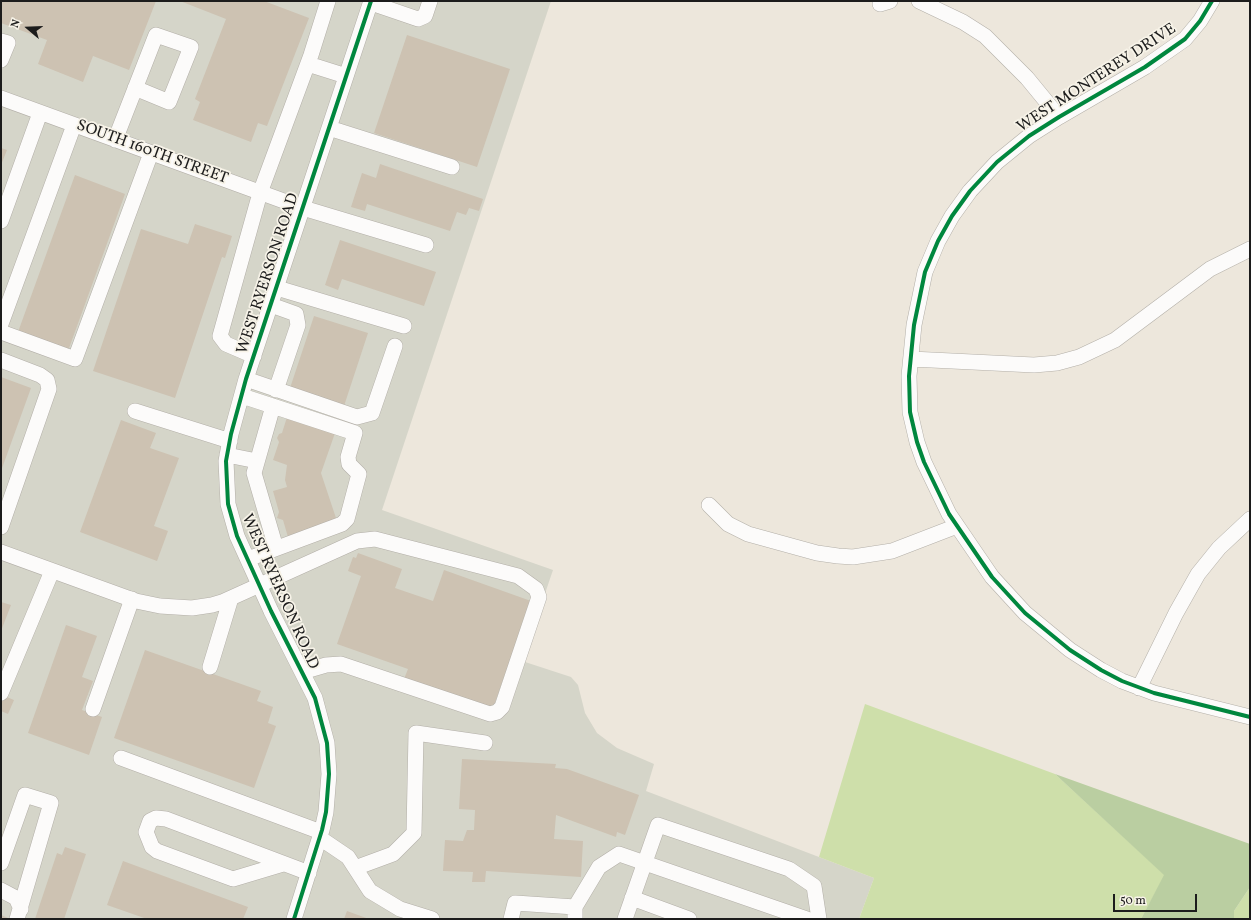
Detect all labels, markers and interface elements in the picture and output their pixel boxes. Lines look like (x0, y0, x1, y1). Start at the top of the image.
north arrow (8, 8, 48, 48)
text: N (8, 18, 25, 30)
street label: WEST MONTEREY DRIVE (1014, 20, 1180, 138)
street label: SOUTH 160TH STREET (74, 117, 230, 189)
street label: WEST RYERSON ROAD (234, 191, 304, 357)
street label: WEST RYERSON ROAD (236, 511, 322, 673)
scale bar (1115, 886, 1199, 912)
text: 50 m (1120, 893, 1146, 909)

